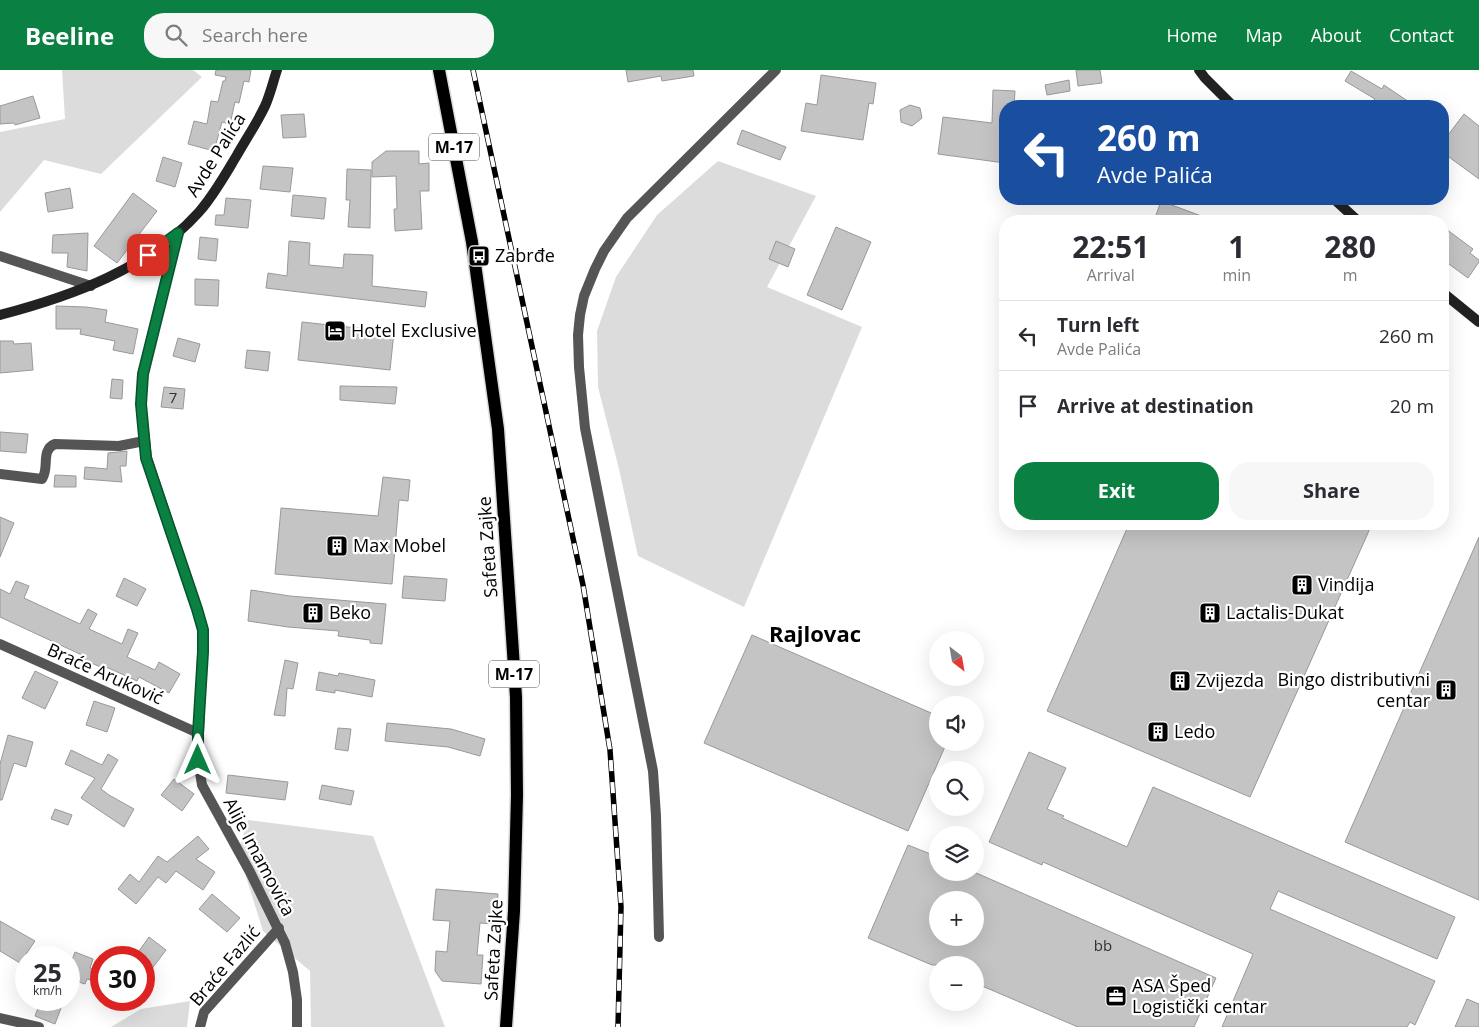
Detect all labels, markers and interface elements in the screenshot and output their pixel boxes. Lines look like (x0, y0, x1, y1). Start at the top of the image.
search box (144, 13, 494, 58)
text: Beeline (25, 19, 114, 52)
icon: search (162, 21, 190, 49)
text: Search here (202, 22, 308, 48)
text: Home (1167, 23, 1217, 47)
text: Map (1245, 23, 1283, 47)
text: About (1311, 23, 1361, 47)
text: Contact (1389, 23, 1454, 47)
street label: Avde Palića (180, 108, 250, 201)
text: 260 m (1097, 114, 1201, 161)
icon: left (1014, 120, 1079, 185)
road number: M-17 (429, 134, 479, 160)
text: Avde Palića (1097, 159, 1213, 189)
text: 22:51 (1072, 226, 1149, 267)
text: 1 (1228, 226, 1245, 267)
text: 280 (1324, 226, 1376, 267)
pin (127, 234, 169, 276)
icon: arrive (134, 241, 162, 269)
place label: Zabrđe (495, 243, 555, 267)
bus stop icon: Zabrđe (467, 244, 491, 268)
text: Arrival (1087, 264, 1135, 286)
text: min (1223, 264, 1251, 286)
text: m (1343, 264, 1358, 286)
text: Turn left (1057, 312, 1139, 338)
place label: Hotel Exclusive (351, 318, 477, 342)
hotel icon: Hotel Exclusive (323, 319, 347, 343)
icon: left (1014, 322, 1042, 350)
text: 260 m (1379, 323, 1434, 349)
text: Avde Palića (1057, 338, 1141, 360)
house number: 7 (169, 387, 177, 407)
icon: arrive (1014, 392, 1042, 420)
text: Arrive at destination (1057, 393, 1254, 419)
text: 20 m (1390, 393, 1434, 419)
button: Exit (1014, 462, 1219, 520)
button: Share (1229, 462, 1434, 520)
street label: Safeta Zajke (471, 496, 503, 599)
place label: Max Mobel (353, 533, 446, 557)
building icon: Max Mobel (325, 534, 349, 558)
place label: Vindija (1318, 572, 1374, 596)
building icon: Vindija (1290, 573, 1314, 597)
place label: Beko (329, 600, 371, 624)
place label: Lactalis-Dukat (1226, 600, 1344, 624)
building icon: Beko (301, 601, 325, 625)
building icon: Lactalis-Dukat (1198, 601, 1222, 625)
district label: Rajlovac (769, 618, 861, 648)
north arrow (929, 631, 984, 686)
map controls (929, 631, 984, 1011)
street label: Braće Aruković (44, 637, 168, 710)
road number: M-17 (489, 660, 539, 688)
place label: Bingo distributivni centar (1277, 667, 1431, 712)
place label: Zvijezda (1196, 668, 1264, 692)
building icon: Zvijezda (1168, 669, 1192, 693)
building icon: Bingo distributivni centar (1434, 678, 1458, 702)
button: sound (929, 696, 984, 751)
place label: Ledo (1174, 719, 1215, 743)
building icon: Ledo (1146, 720, 1170, 744)
position arrow (171, 733, 223, 785)
button: search (929, 761, 984, 816)
street label: Alije Imamovića (219, 793, 301, 920)
button: layers (929, 826, 984, 881)
button: + (929, 891, 984, 946)
street label: Safeta Zajke (478, 899, 508, 1001)
street label: Braće Fazlić (184, 920, 265, 1011)
house number: bb (1094, 935, 1112, 955)
speed limit sign: 30 (90, 946, 155, 1011)
text: 25 (33, 955, 62, 989)
button: − (929, 956, 984, 1011)
place label: ASA Šped Logistički centar (1132, 973, 1268, 1018)
text: km/h (33, 982, 62, 999)
office icon: ASA Šped Logistički centar (1104, 984, 1128, 1008)

